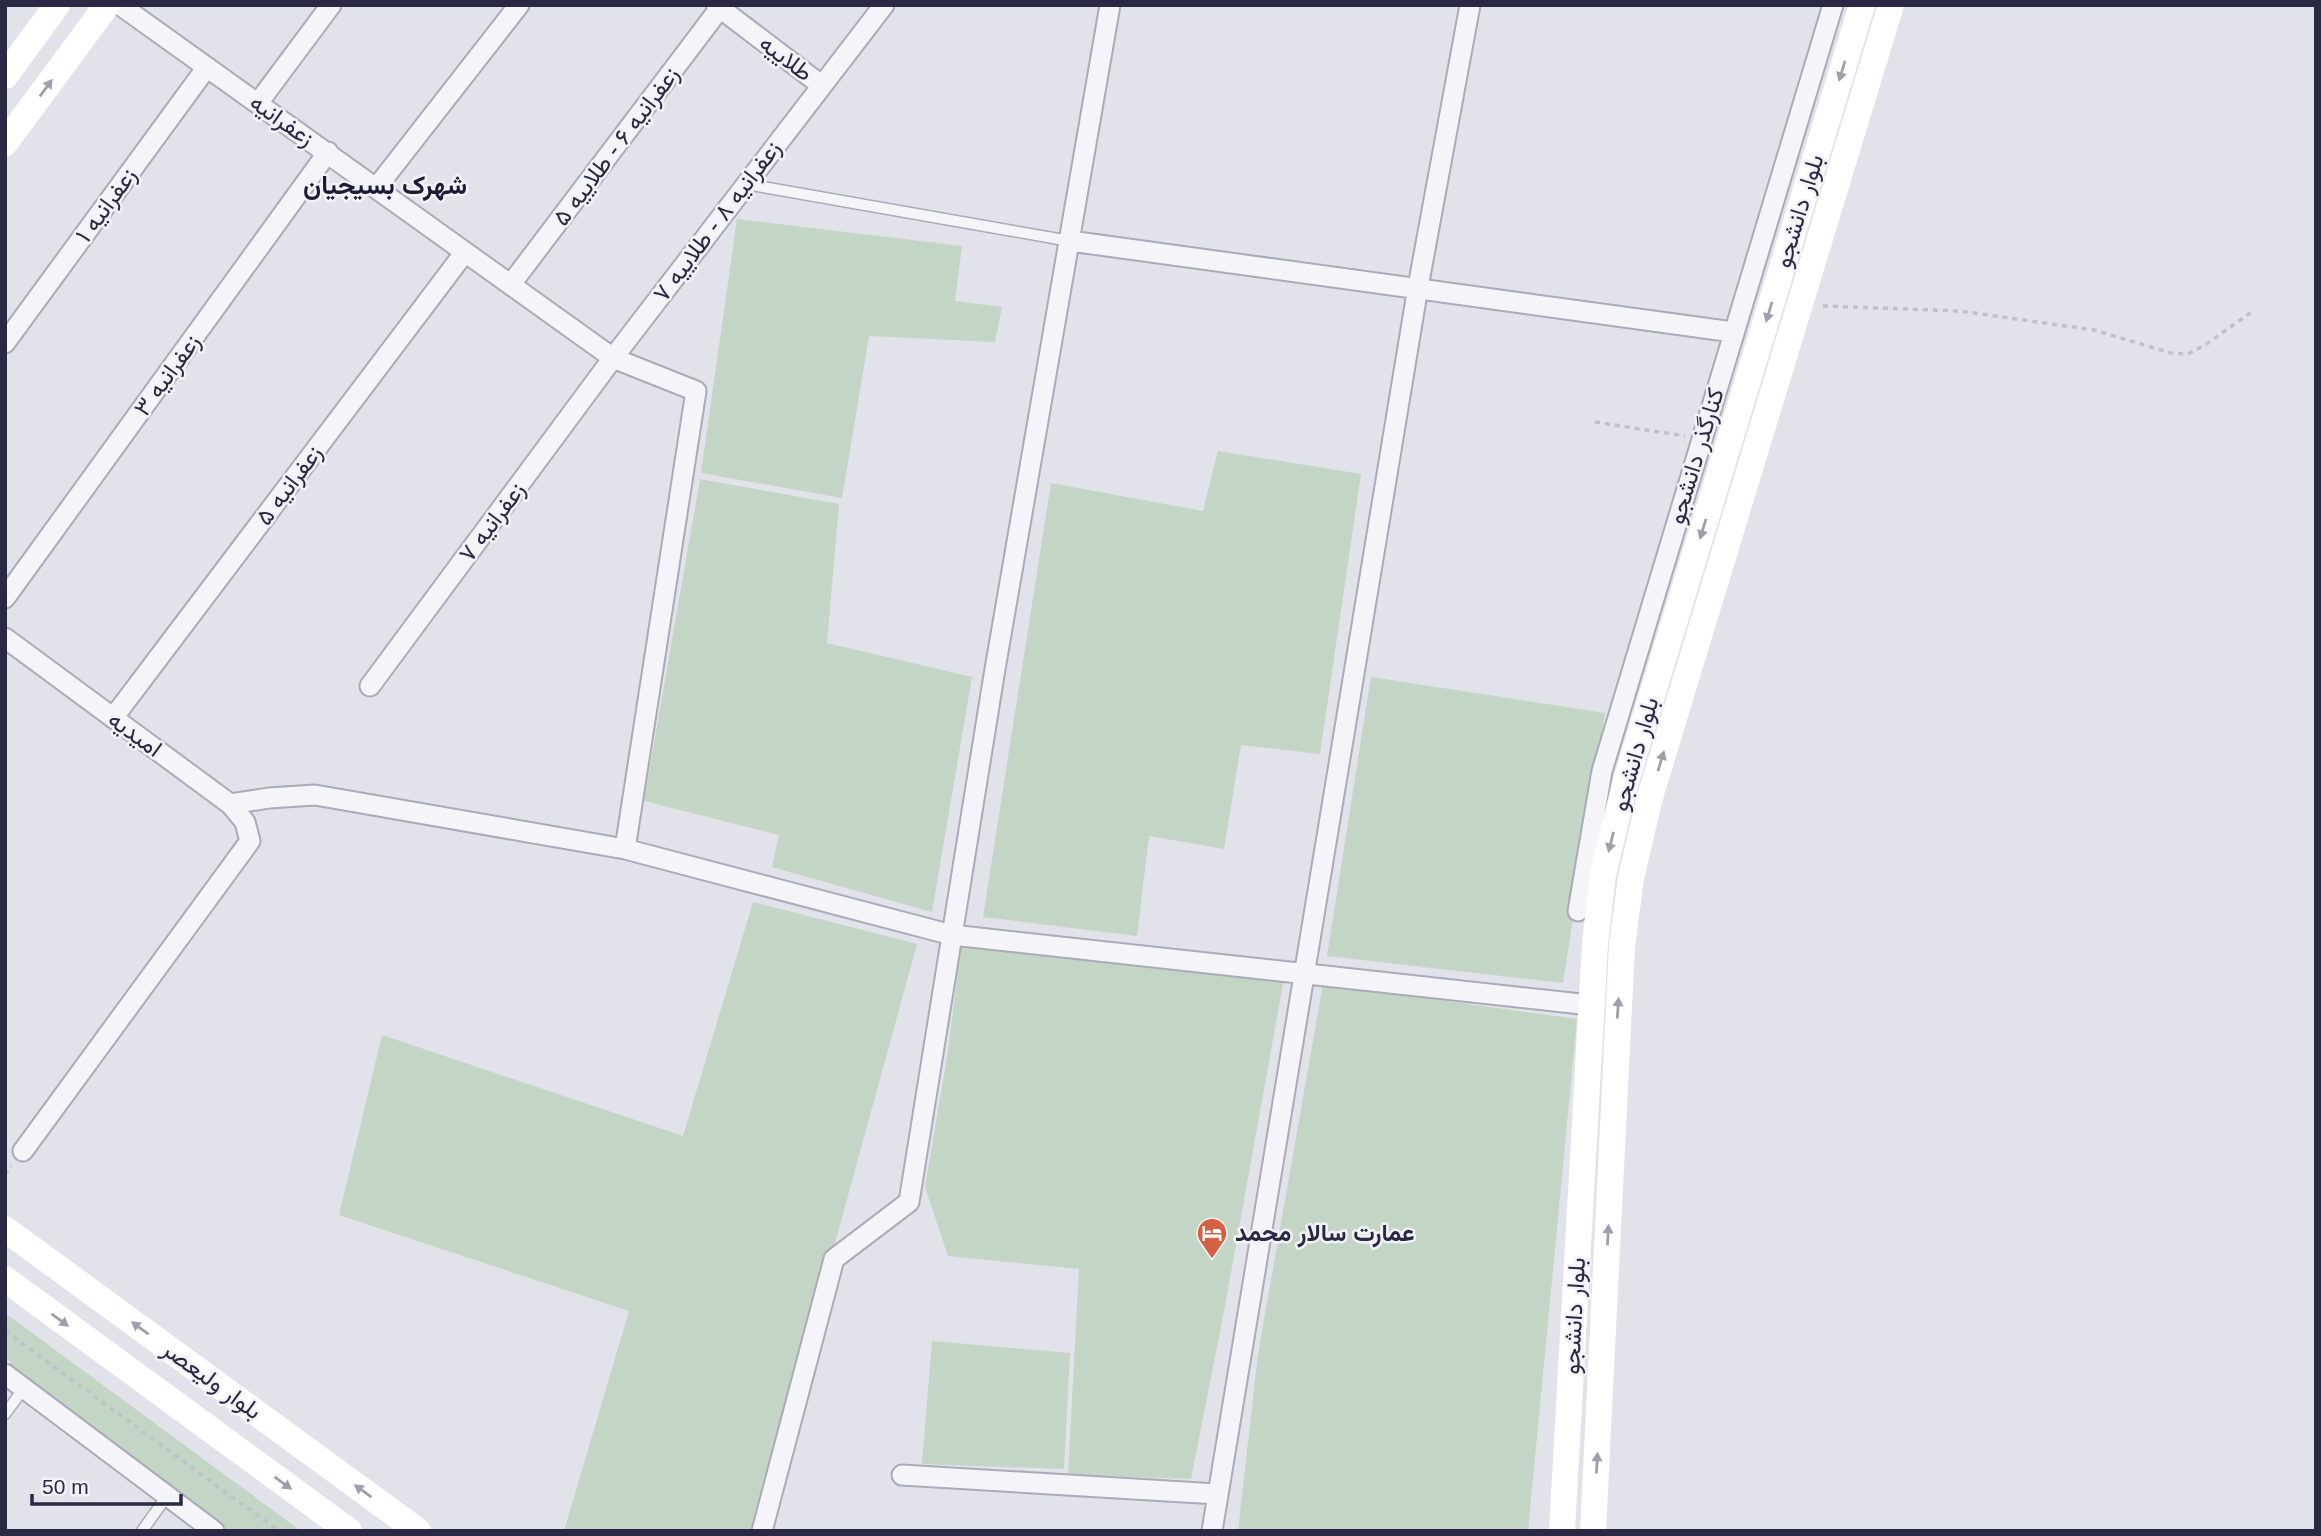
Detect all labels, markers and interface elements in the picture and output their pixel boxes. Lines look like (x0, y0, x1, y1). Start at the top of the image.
street label: طلاییه (754, 29, 818, 87)
one-way arrow (1837, 60, 1847, 81)
street label: زعفرانیه ۶ - طلاییه ۵ (547, 61, 686, 232)
one-way arrow (38, 79, 52, 97)
street label: زعفرانیه (244, 88, 320, 153)
street label: زعفرانیه ۸ - طلاییه ۷ (647, 135, 788, 308)
street label: بلوار دانشجو (1769, 151, 1830, 271)
street label: زعفرانیه ۱ (70, 162, 143, 248)
district label: شهرک بسیجیان (303, 170, 467, 201)
one-way arrow (1763, 301, 1773, 322)
street label: زعفرانیه ۳ (128, 329, 207, 422)
street label: کنارگذر دانشجو (1662, 385, 1731, 528)
street label: زعفرانیه ۵ (250, 440, 329, 531)
street label: زعفرانیه ۷ (453, 477, 532, 568)
one-way arrow (1697, 519, 1707, 540)
street label: بلوار دانشجو (1605, 694, 1666, 814)
street label: امیدیه (103, 705, 167, 763)
one-way arrow (1656, 750, 1666, 771)
one-way arrow (1605, 831, 1616, 853)
one-way arrow (1613, 997, 1624, 1019)
hotel icon: عمارت سالار محمد (1195, 1216, 1229, 1260)
place label: عمارت سالار محمد (1235, 1219, 1415, 1248)
one-way arrow (1602, 1224, 1613, 1246)
street label: بلوار دانشجو (1557, 1257, 1592, 1375)
one-way arrow (51, 1312, 69, 1326)
one-way arrow (131, 1321, 149, 1335)
street label: بلوار ولیعصر (156, 1334, 267, 1426)
one-way arrow (1592, 1451, 1603, 1473)
scale bar (32, 1462, 180, 1506)
text: 50 m (42, 1475, 89, 1498)
one-way arrow (274, 1476, 293, 1490)
one-way arrow (354, 1484, 372, 1498)

